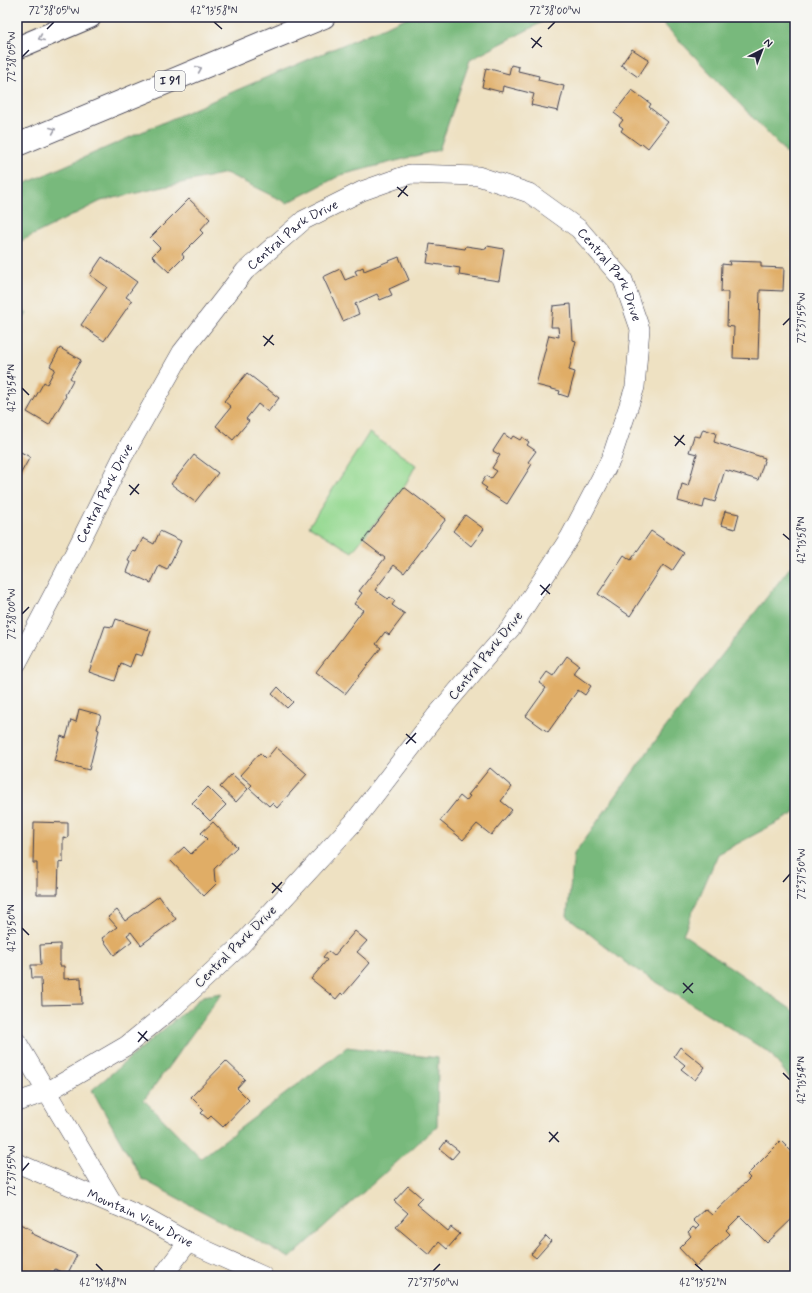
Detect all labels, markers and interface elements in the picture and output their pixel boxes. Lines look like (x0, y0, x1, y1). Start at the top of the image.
text: 72°38'05"W (29, 4, 79, 18)
text: 42°13'58"N (190, 4, 238, 18)
text: 72°38'00"W (530, 4, 580, 18)
north arrow (742, 30, 782, 70)
text: 72°38'05"W (5, 32, 19, 82)
one-way arrow (38, 33, 45, 41)
text: N (761, 36, 775, 51)
one-way arrow (195, 66, 202, 74)
road number: I 91 (155, 71, 185, 91)
one-way arrow (49, 127, 56, 135)
street label: Central Park Drive (244, 196, 341, 274)
street label: Central Park Drive (573, 224, 645, 324)
text: 72°37'55"W (795, 293, 809, 343)
text: 42°13'54"N (5, 364, 19, 412)
street label: Central Park Drive (72, 440, 137, 546)
text: 42°13'58"N (795, 516, 809, 564)
text: 72°38'00"W (5, 589, 19, 639)
street label: Central Park Drive (445, 608, 527, 704)
text: 72°37'50"W (795, 849, 809, 899)
street label: Central Park Drive (191, 902, 281, 992)
text: 42°13'50"N (5, 904, 19, 952)
text: 42°13'54"N (795, 1056, 809, 1104)
text: 72°37'55"W (5, 1146, 19, 1196)
street label: Mountain View Drive (84, 1186, 196, 1252)
text: 42°13'48"N (80, 1276, 127, 1290)
text: 72°37'50"W (408, 1276, 458, 1290)
text: 42°13'52"N (680, 1276, 727, 1290)

